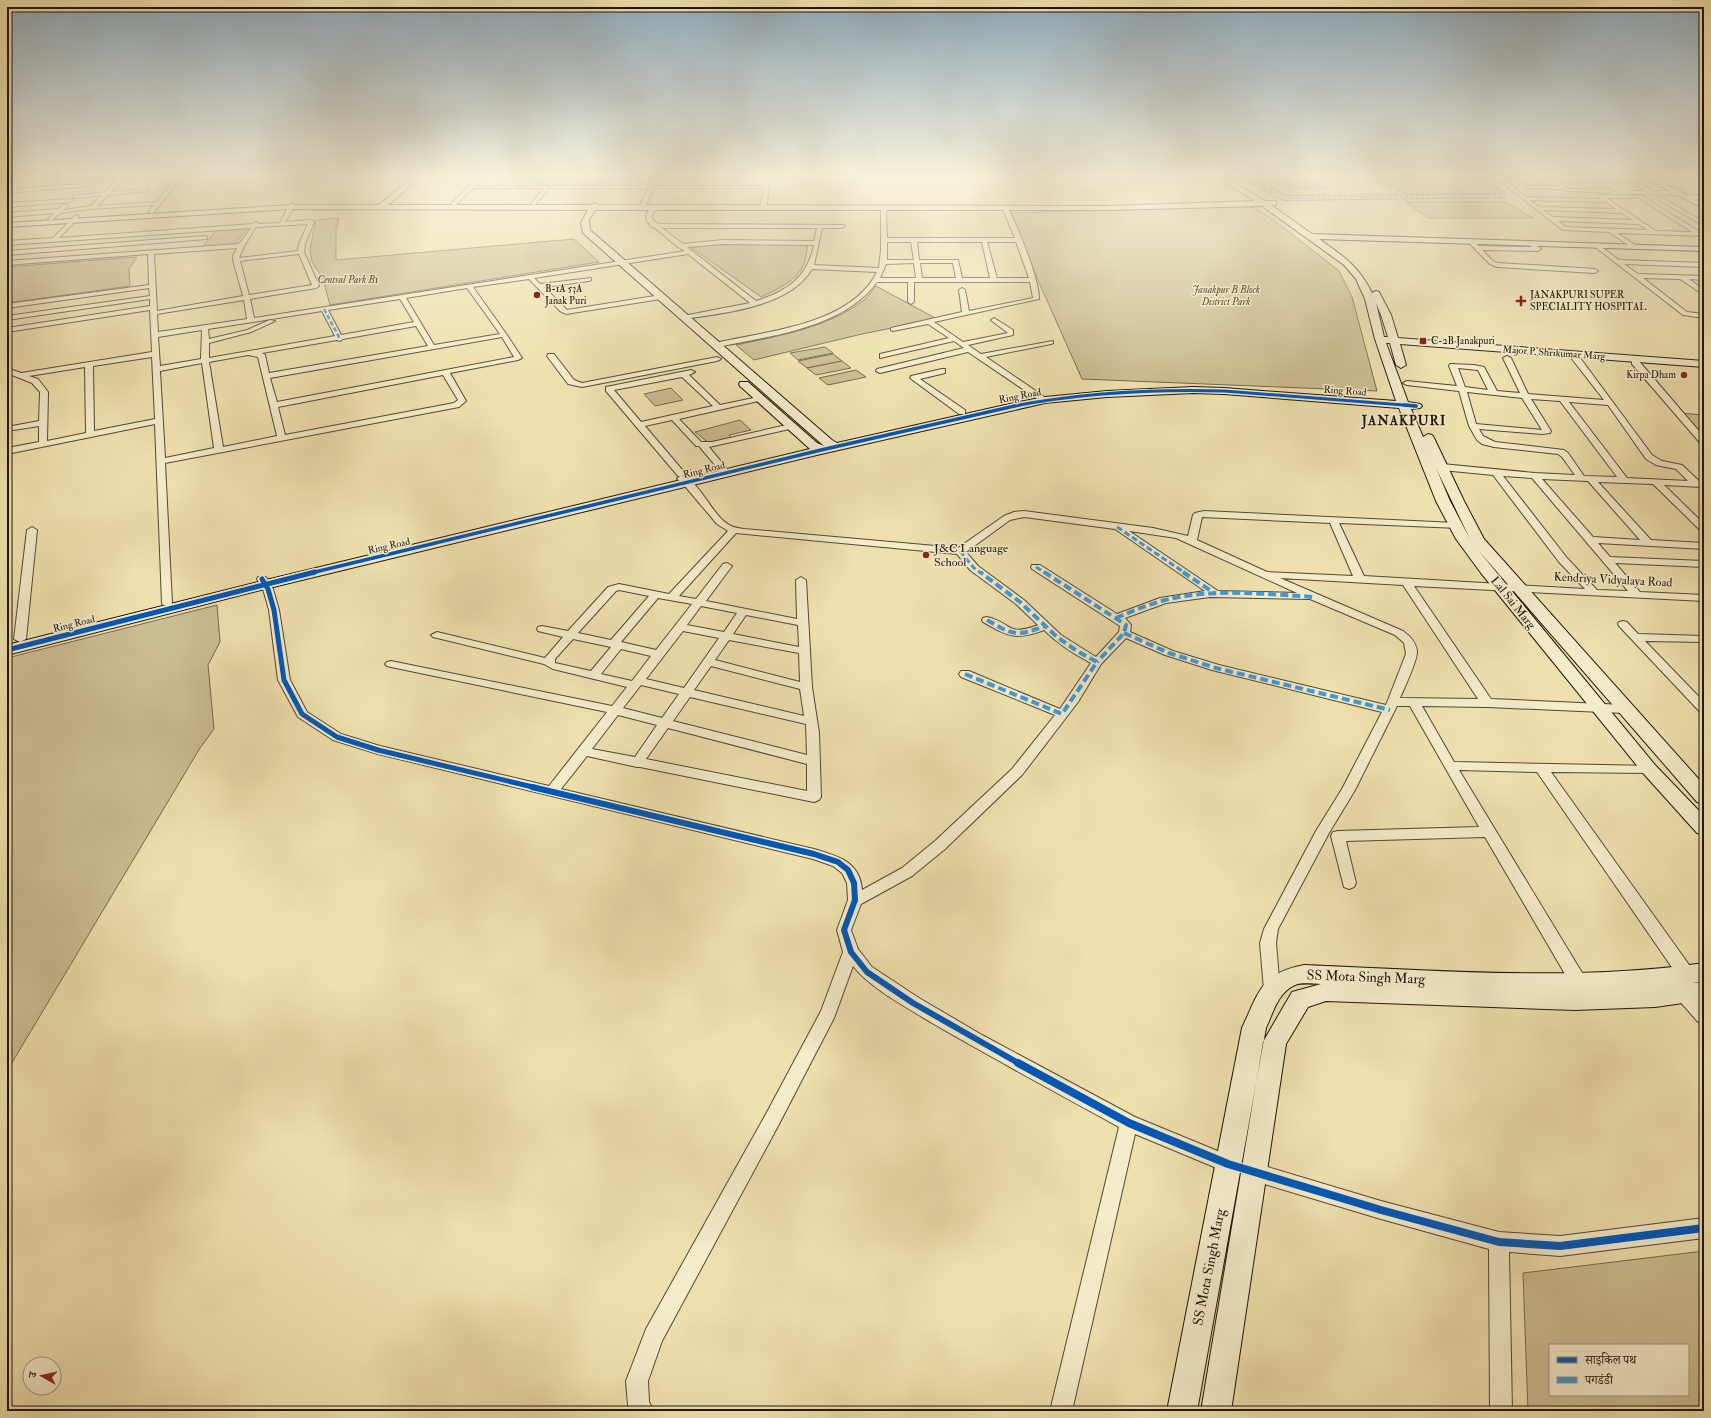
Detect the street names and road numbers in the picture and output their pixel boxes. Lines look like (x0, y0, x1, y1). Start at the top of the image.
street label: Major P. Shrikumar Marg (1502, 343, 1607, 364)
street label: Ring Road (1323, 384, 1367, 398)
street label: Ring Road (998, 386, 1042, 406)
street label: Ring Road (682, 459, 726, 481)
street label: Ring Road (367, 535, 411, 557)
street label: Kendriya Vidyalaya Road (1553, 569, 1673, 591)
street label: Lal Sai Marg (1487, 574, 1539, 633)
street label: Ring Road (52, 613, 96, 635)
street label: SS Mota Singh Marg (1306, 966, 1427, 988)
street label: SS Mota Singh Marg (1189, 1206, 1229, 1327)

